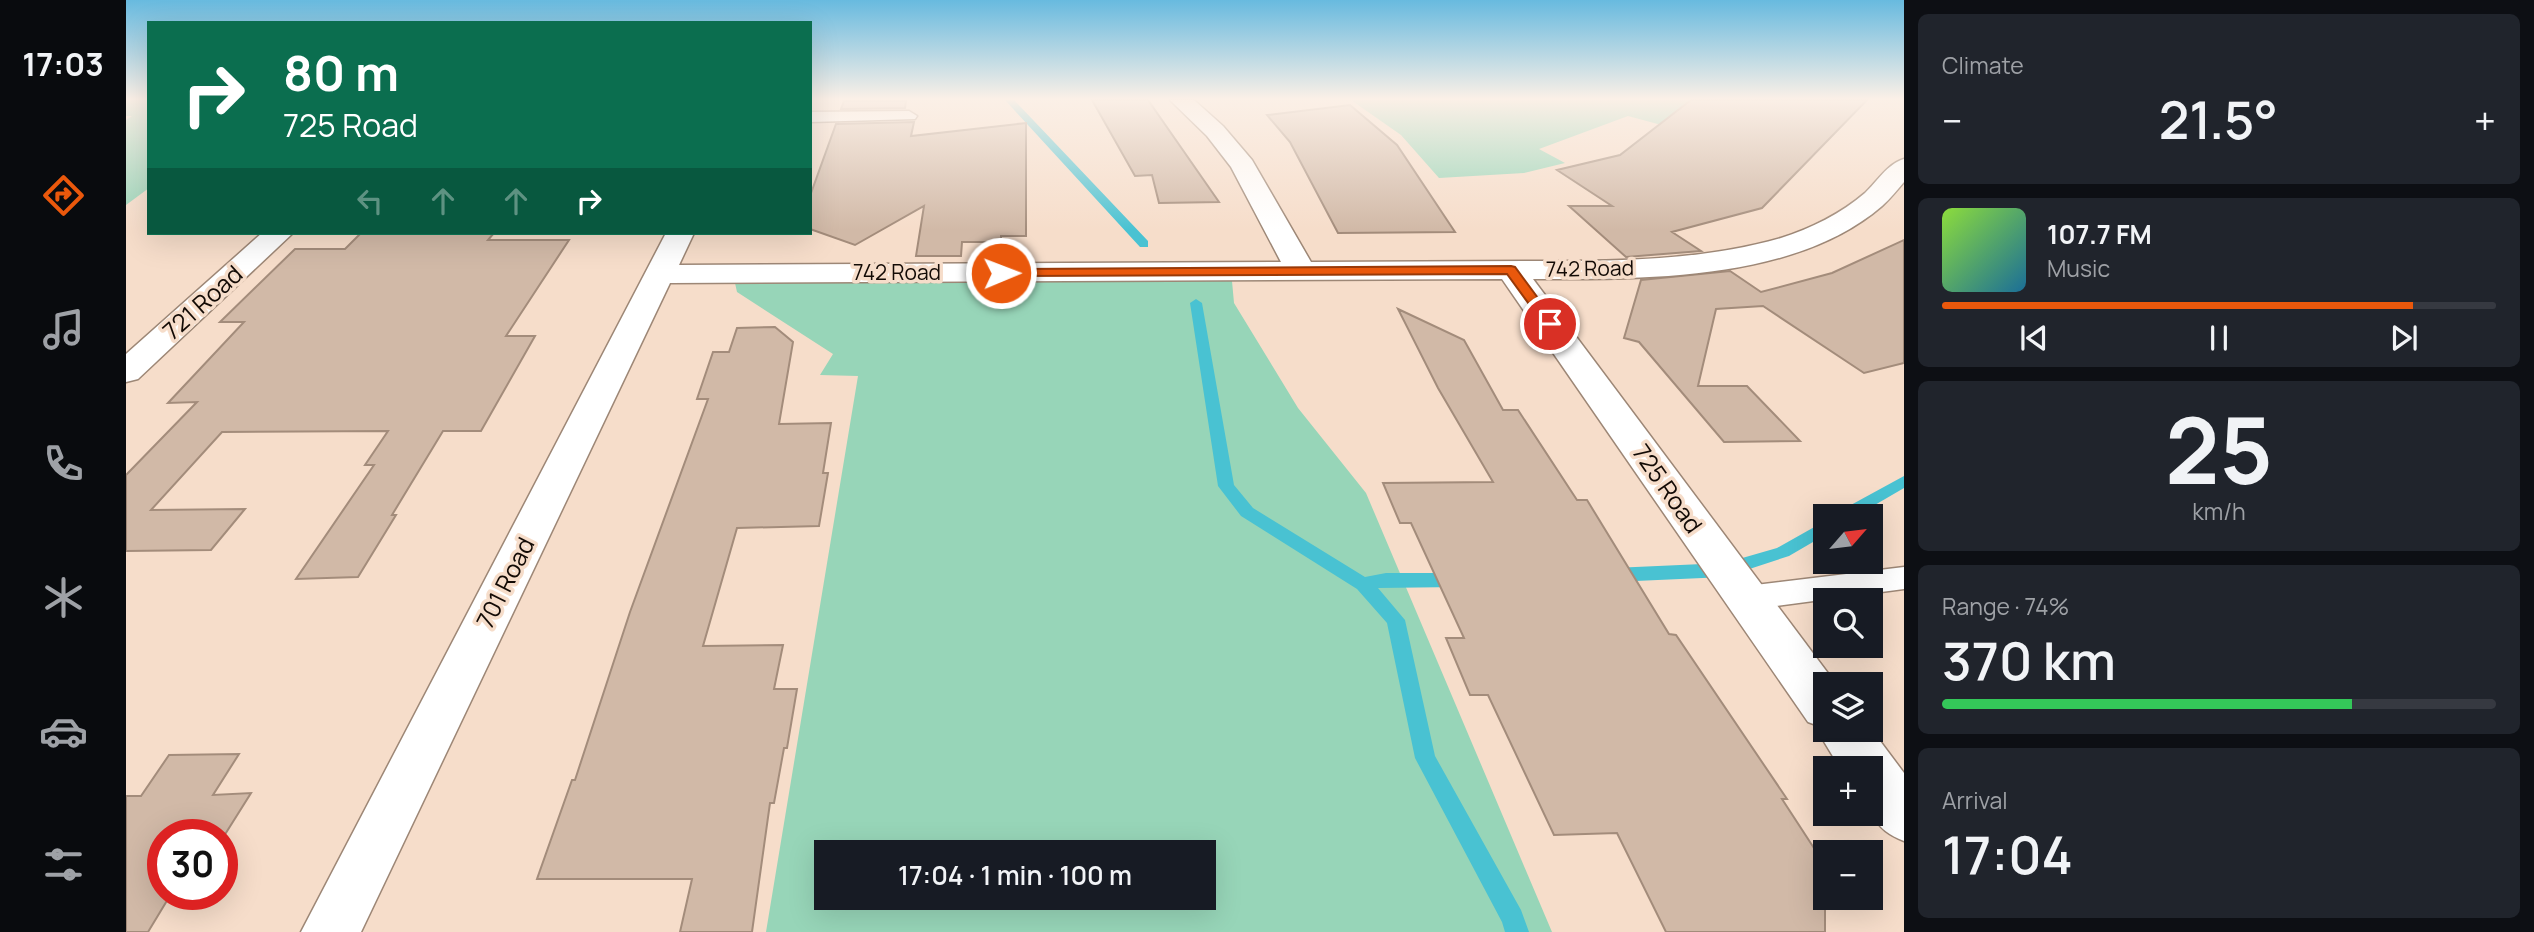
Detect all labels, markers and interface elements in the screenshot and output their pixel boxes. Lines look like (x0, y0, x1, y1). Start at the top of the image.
text: 80 m (283, 39, 399, 106)
text: 17:03 (22, 42, 104, 86)
icon: right (168, 49, 259, 140)
text: Climate (1942, 49, 2024, 81)
text: 21.5° (2159, 84, 2278, 155)
text: − (1942, 94, 1963, 146)
text: + (2474, 94, 2496, 146)
text: 725 Road (283, 103, 418, 147)
icon: directions (39, 171, 88, 220)
icon: left (351, 182, 389, 220)
icon: ahead (424, 182, 462, 220)
icon: ahead (497, 182, 535, 220)
icon: right (570, 182, 608, 220)
text: 107.7 FM (2047, 216, 2152, 252)
position arrow (964, 236, 1038, 310)
text: Music (2047, 252, 2110, 284)
street label: 742 Road (1546, 253, 1634, 283)
street label: 721 Road (155, 257, 249, 347)
street label: 742 Road (853, 258, 941, 286)
pin (1520, 294, 1580, 354)
icon: music (39, 305, 88, 354)
icon: arrive (1531, 305, 1569, 343)
icon: previous (2015, 319, 2053, 357)
icon: pause (2200, 319, 2238, 357)
icon: next (2385, 319, 2423, 357)
text: 25 (2165, 387, 2273, 511)
street label: 725 Road (1626, 437, 1711, 539)
icon: phone (39, 439, 88, 488)
text: km/h (2192, 495, 2246, 527)
north arrow (1813, 504, 1883, 574)
map controls (1813, 504, 1883, 910)
street label: 701 Road (468, 531, 542, 633)
icon: climate (39, 573, 88, 622)
button: search (1813, 588, 1883, 658)
text: Range · 74% (1942, 590, 2069, 622)
text: 370 km (1942, 625, 2116, 696)
button: layers (1813, 672, 1883, 742)
icon: car (39, 707, 88, 756)
button: + (1813, 756, 1883, 826)
text: Arrival (1942, 784, 2008, 816)
speed limit sign: 30 (147, 819, 238, 910)
text: 17:04 (1942, 819, 2073, 890)
icon: filters (39, 840, 88, 889)
button: − (1813, 840, 1883, 910)
text: 17:04 · 1 min · 100 m (898, 857, 1132, 893)

